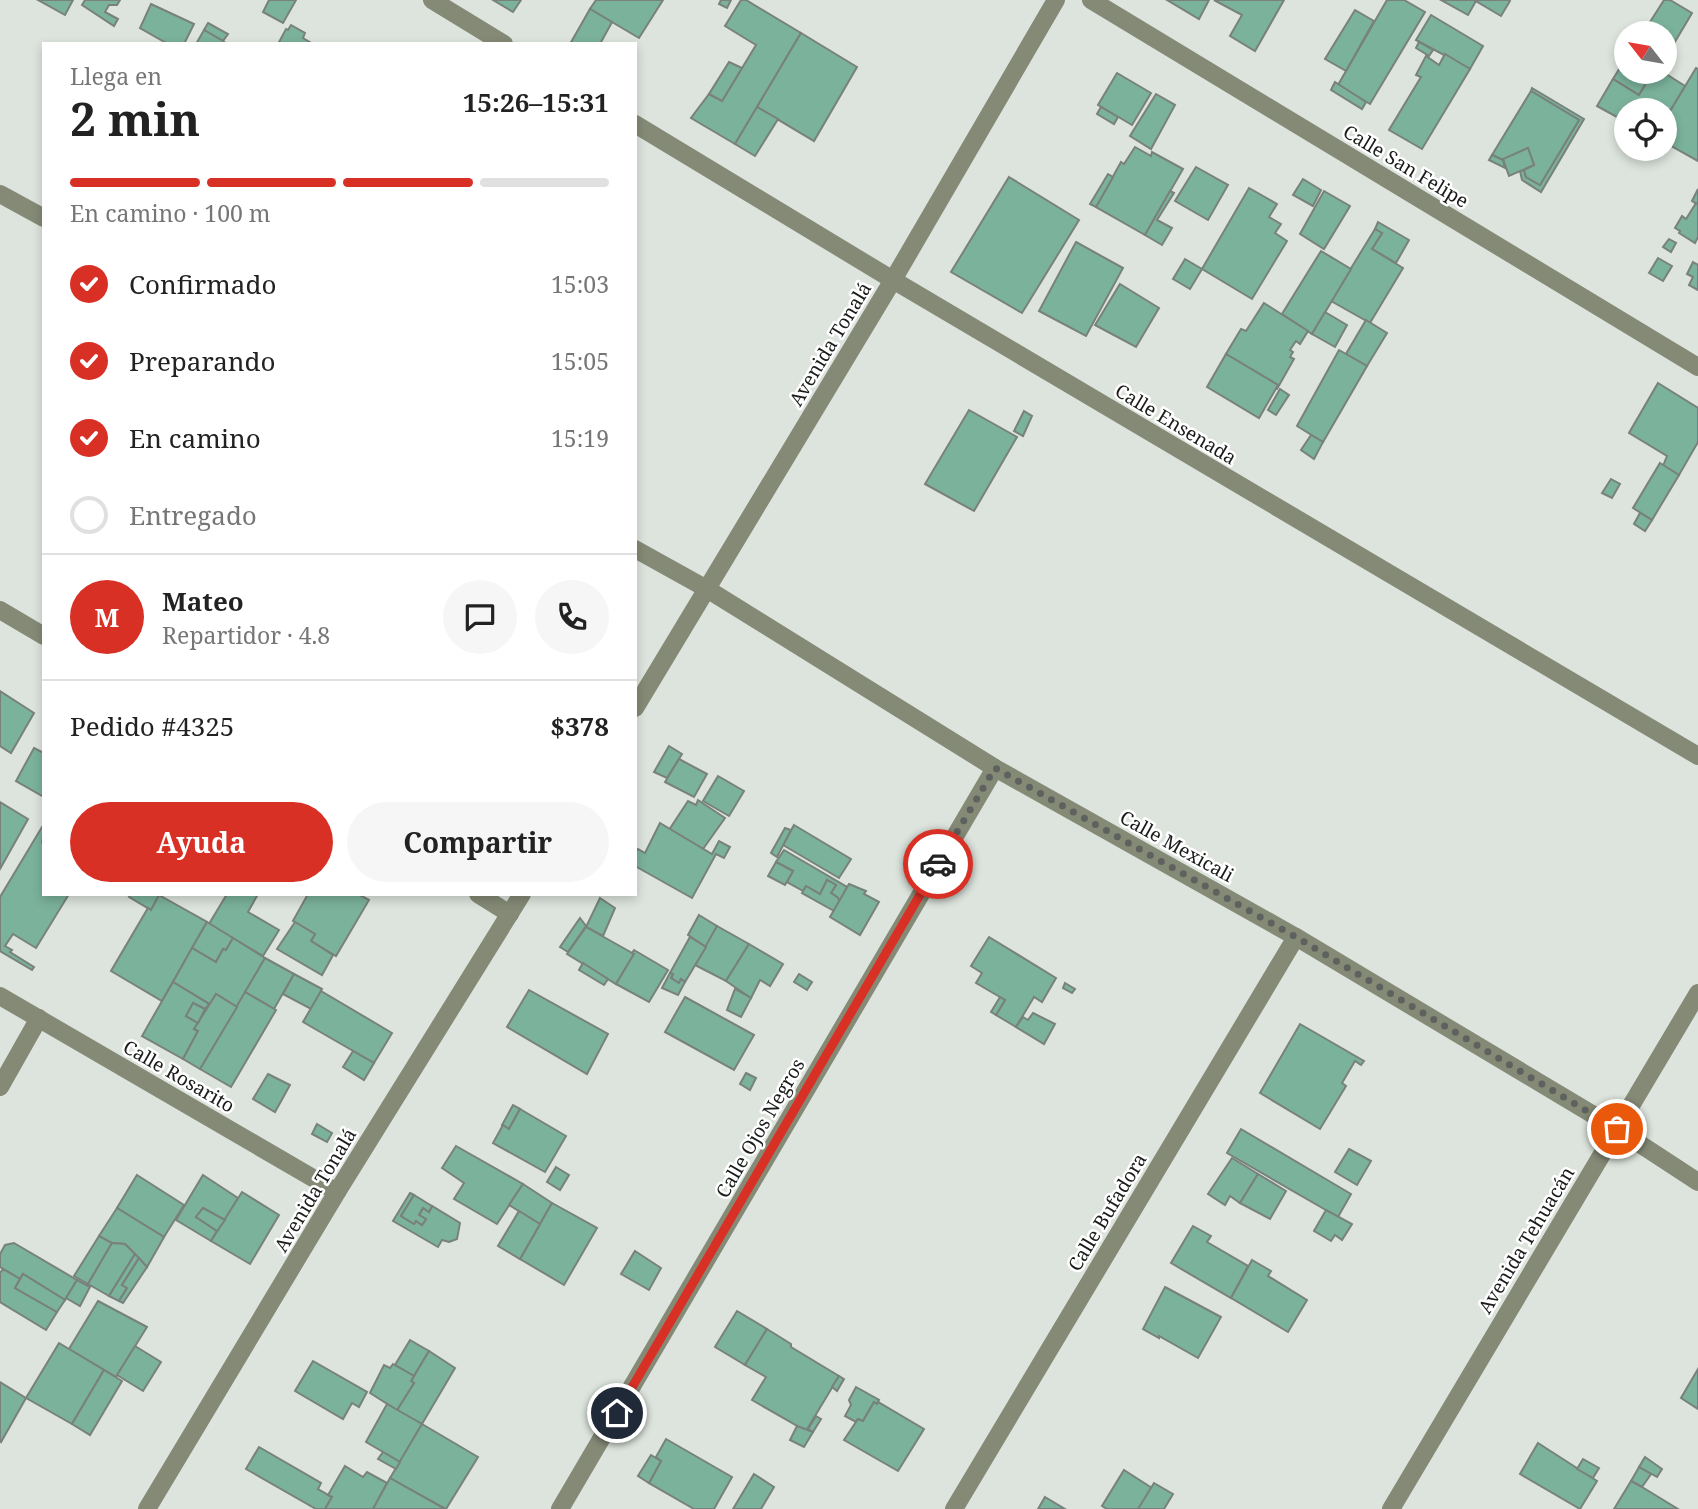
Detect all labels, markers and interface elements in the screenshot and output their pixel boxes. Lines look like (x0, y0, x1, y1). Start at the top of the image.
north arrow (1614, 21, 1676, 84)
map controls (1614, 21, 1677, 161)
text: Llega en (70, 60, 162, 92)
text: 15:26–15:31 (463, 84, 609, 120)
text: 2 min (70, 87, 200, 149)
button: locate (1614, 98, 1677, 161)
street label: Calle San Felipe (1338, 118, 1474, 214)
text: En camino · 100 m (70, 197, 271, 229)
icon: check (70, 265, 108, 303)
text: Confirmado (129, 266, 276, 302)
text: 15:03 (551, 268, 609, 300)
street label: Avenida Tonalá (783, 277, 877, 411)
icon: check (70, 342, 108, 380)
text: Preparando (129, 343, 276, 379)
text: 15:05 (551, 345, 609, 377)
street label: Calle Ensenada (1110, 377, 1242, 471)
icon: check (70, 419, 108, 457)
text: En camino (129, 420, 261, 456)
text: 15:19 (551, 422, 609, 454)
text: Entregado (129, 497, 257, 533)
button: chat (443, 580, 517, 654)
button: phone (535, 580, 609, 654)
text: Mateo (162, 583, 244, 619)
text: M (95, 599, 119, 635)
text: Repartidor · 4.8 (162, 619, 330, 651)
text: Pedido #4325 (70, 708, 234, 744)
text: $378 (550, 708, 609, 744)
button: Ayuda (70, 802, 333, 882)
button: Compartir (347, 802, 609, 882)
street label: Calle Mexicali (1115, 804, 1239, 888)
courier (903, 829, 973, 899)
icon: car (919, 845, 957, 883)
street label: Calle Rosarito (119, 1034, 239, 1118)
street label: Calle Ojos Negros (710, 1054, 810, 1202)
pin (1587, 1099, 1647, 1159)
icon: bag (1598, 1110, 1636, 1148)
street label: Avenida Tonalá (268, 1123, 362, 1257)
street label: Calle Bufadora (1062, 1148, 1152, 1276)
street label: Avenida Tehuacán (1472, 1162, 1580, 1318)
pin (587, 1383, 647, 1443)
icon: home (598, 1394, 636, 1432)

